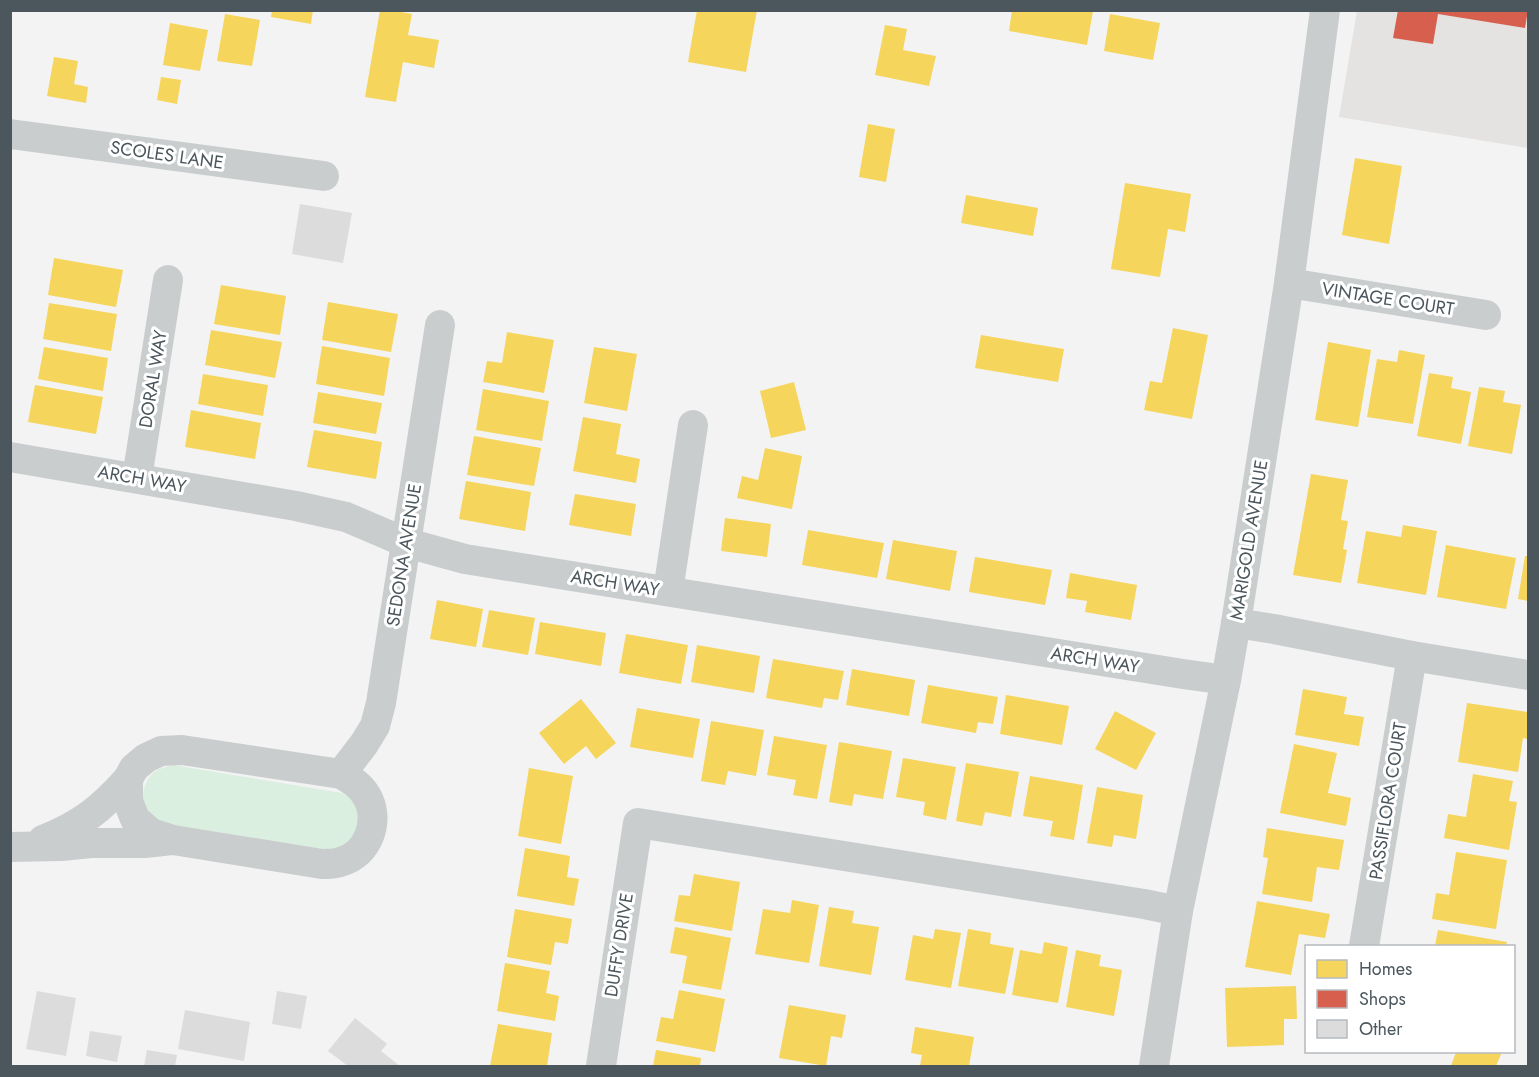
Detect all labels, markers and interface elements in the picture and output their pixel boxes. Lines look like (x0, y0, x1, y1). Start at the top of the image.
street label: SCOLES LANE (109, 134, 225, 176)
street label: VINTAGE COURT (1320, 276, 1457, 322)
street label: DORAL WAY (132, 327, 174, 430)
street label: ARCH WAY (96, 458, 189, 500)
street label: MARIGOLD AVENUE (1224, 458, 1274, 622)
street label: SEDONA AVENUE (380, 482, 428, 628)
street label: ARCH WAY (569, 563, 662, 603)
street label: ARCH WAY (1049, 640, 1142, 680)
street label: PASSIFLORA COURT (1363, 720, 1413, 882)
street label: DUFFY DRIVE (598, 891, 640, 999)
legend (1305, 945, 1515, 1053)
text: Homes (1359, 956, 1412, 982)
text: Shops (1359, 986, 1406, 1012)
text: Other (1359, 1016, 1403, 1042)

